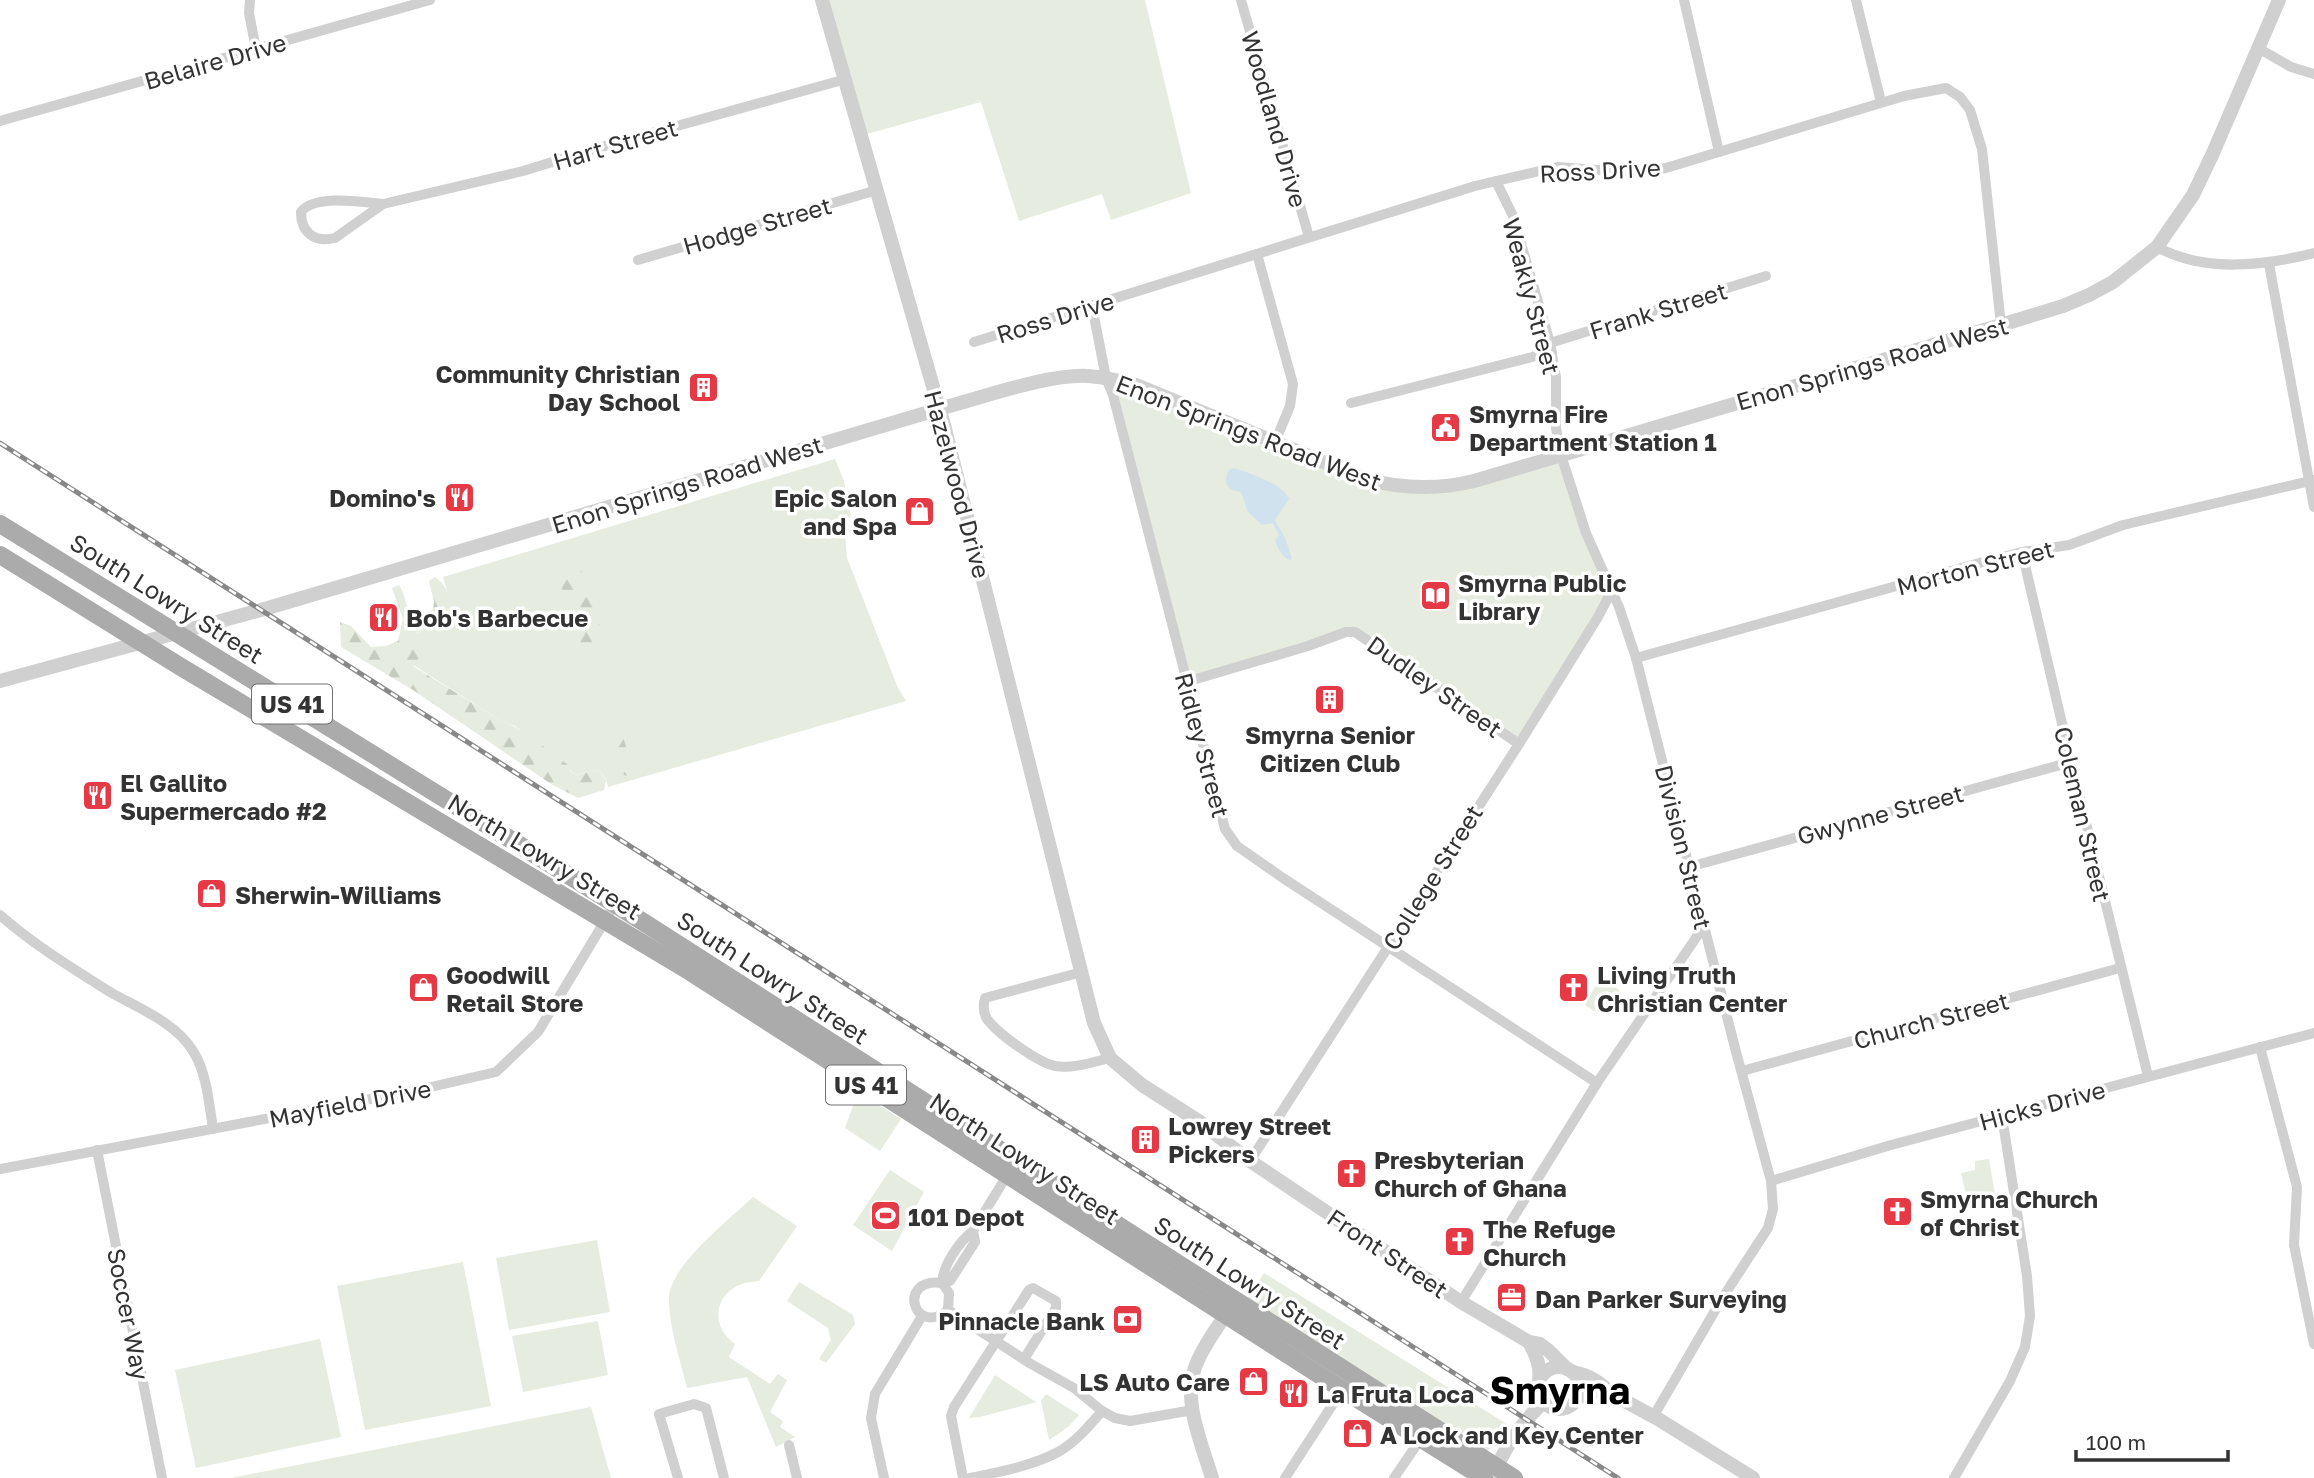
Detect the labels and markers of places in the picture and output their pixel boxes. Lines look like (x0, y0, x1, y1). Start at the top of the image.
place label: Community Christian Day School (436, 359, 680, 416)
building icon: Community Christian Day School (686, 370, 720, 404)
place label: Smyrna Fire Department Station 1 (1469, 399, 1717, 456)
public building icon: Smyrna Fire Department Station 1 (1429, 410, 1463, 444)
restaurant icon: Domino's (442, 480, 476, 514)
place label: Domino's (329, 483, 436, 512)
place label: Epic Salon and Spa (774, 483, 897, 540)
shop icon: Epic Salon and Spa (903, 494, 937, 528)
place label: Smyrna Public Library (1458, 568, 1627, 625)
library icon: Smyrna Public Library (1418, 579, 1452, 613)
restaurant icon: Bob's Barbecue (366, 600, 400, 634)
place label: Bob's Barbecue (406, 603, 588, 632)
building icon: Smyrna Senior Citizen Club (1313, 683, 1347, 717)
place label: Smyrna Senior Citizen Club (1245, 720, 1415, 777)
place label: El Gallito Supermercado #2 (120, 768, 327, 825)
restaurant icon: El Gallito Supermercado #2 (80, 779, 114, 813)
shop icon: Sherwin-Williams (195, 877, 229, 911)
place label: Sherwin-Williams (235, 880, 441, 909)
place label: Goodwill Retail Store (446, 960, 583, 1017)
place label: Living Truth Christian Center (1597, 960, 1787, 1017)
shop icon: Goodwill Retail Store (406, 971, 440, 1005)
church icon: Living Truth Christian Center (1557, 971, 1591, 1005)
place label: Lowrey Street Pickers (1168, 1111, 1331, 1168)
building icon: Lowrey Street Pickers (1128, 1122, 1162, 1156)
place label: Presbyterian Church of Ghana (1374, 1145, 1567, 1202)
church icon: Presbyterian Church of Ghana (1334, 1156, 1368, 1190)
place label: Smyrna Church of Christ (1920, 1184, 2098, 1241)
church icon: Smyrna Church of Christ (1880, 1195, 1914, 1229)
sports icon: 101 Depot (868, 1199, 902, 1233)
place label: 101 Depot (908, 1202, 1024, 1231)
place label: The Refuge Church (1483, 1214, 1616, 1271)
church icon: The Refuge Church (1443, 1225, 1477, 1259)
office icon: Dan Parker Surveying (1495, 1281, 1529, 1315)
place label: Dan Parker Surveying (1535, 1284, 1787, 1313)
bank icon: Pinnacle Bank (1111, 1303, 1145, 1337)
place label: Pinnacle Bank (938, 1306, 1105, 1335)
shop icon: LS Auto Care (1236, 1364, 1270, 1398)
place label: LS Auto Care (1079, 1367, 1230, 1396)
restaurant icon: La Fruta Loca (1277, 1376, 1311, 1410)
place label: La Fruta Loca (1317, 1379, 1474, 1408)
shop icon: A Lock and Key Center (1340, 1417, 1374, 1451)
place label: A Lock and Key Center (1380, 1420, 1644, 1449)

